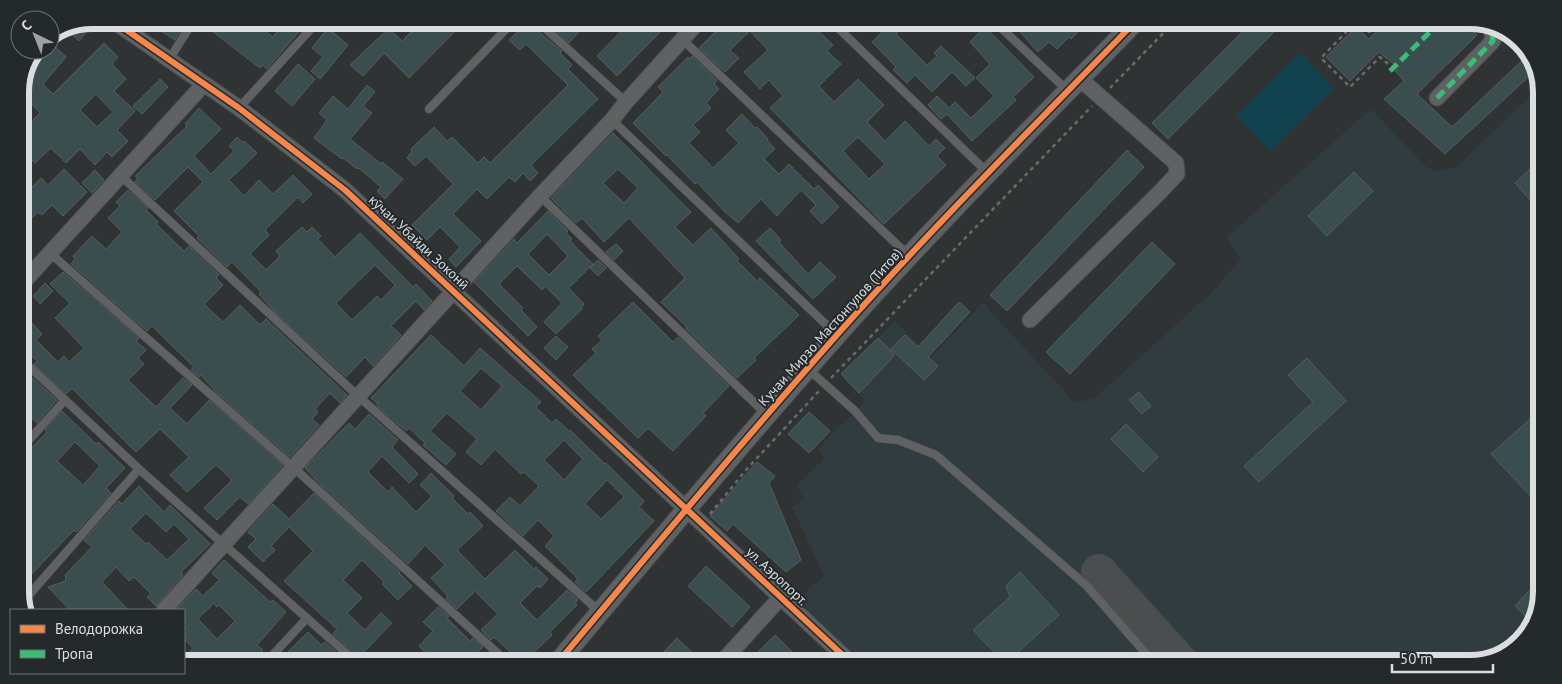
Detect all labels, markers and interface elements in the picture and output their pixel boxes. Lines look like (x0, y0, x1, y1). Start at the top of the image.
north arrow (10, 10, 60, 60)
text: С (17, 16, 35, 35)
street label: кӯчаи Убайди Зоконӣ (365, 191, 473, 293)
street label: Кучаи Мирзо Мастонгулов (Титов) (754, 244, 906, 410)
street label: ул. Аэропорт. (742, 543, 812, 609)
legend (10, 609, 185, 674)
text: Велодорожка (55, 619, 143, 638)
scale bar (1392, 642, 1493, 674)
text: Тропа (55, 644, 93, 663)
text: 50 m (1400, 649, 1433, 668)

